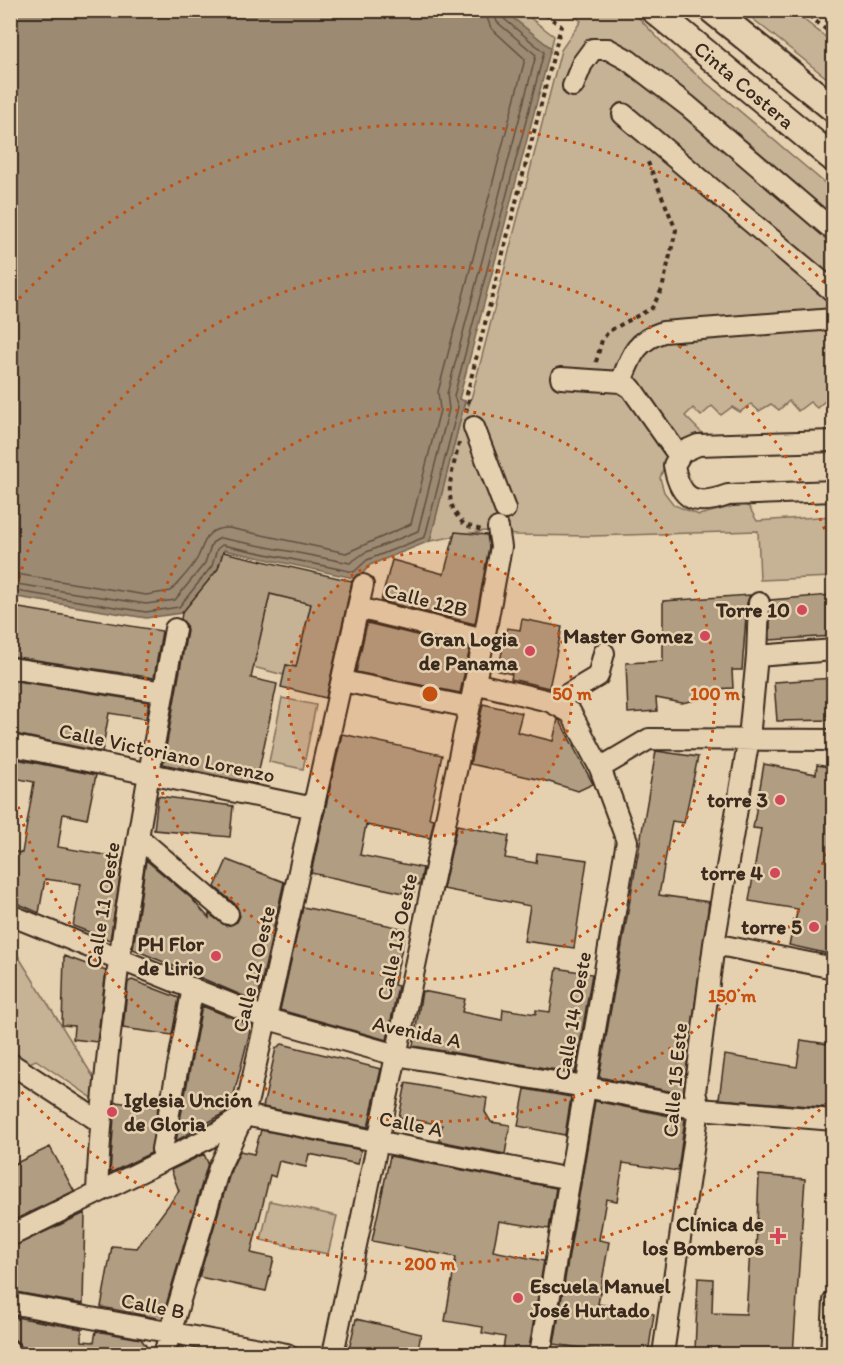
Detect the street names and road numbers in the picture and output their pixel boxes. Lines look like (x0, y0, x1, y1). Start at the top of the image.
street label: Cinta Costera (689, 35, 800, 134)
street label: Calle 12B (382, 577, 471, 622)
street label: Calle Victoriano Lorenzo (57, 717, 277, 788)
street label: Calle 11 Oeste (80, 840, 125, 970)
street label: Calle 13 Oeste (371, 871, 422, 1003)
street label: Calle 12 Oeste (227, 903, 280, 1035)
street label: Calle 14 Oeste (549, 949, 596, 1082)
street label: Avenida A (371, 1010, 464, 1053)
street label: Calle 15 Este (657, 1021, 692, 1138)
street label: Calle A (377, 1105, 446, 1142)
street label: Calle B (119, 1287, 187, 1324)

